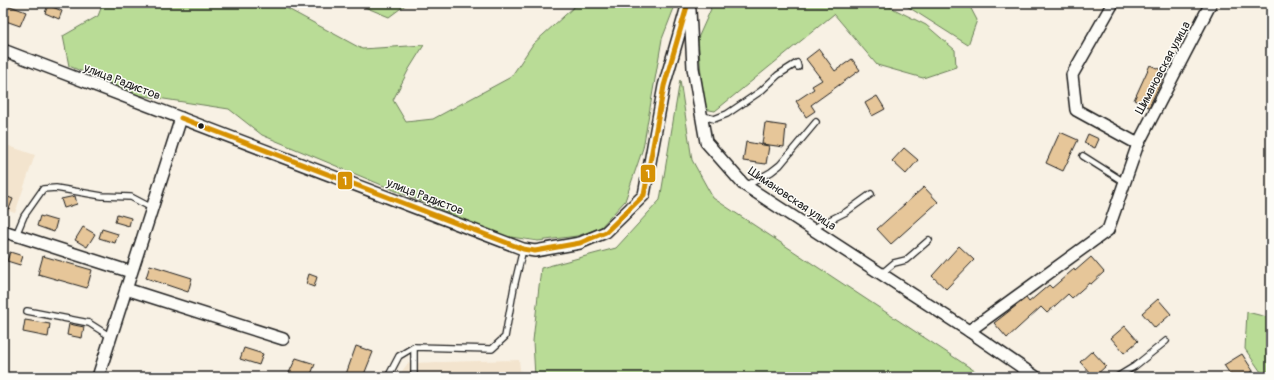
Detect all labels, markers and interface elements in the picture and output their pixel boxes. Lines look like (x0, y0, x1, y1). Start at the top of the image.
street label: Шимановская улица (1132, 19, 1194, 117)
street label: улица Радистов (81, 60, 162, 104)
unlabelled marker (196, 121, 206, 131)
line badge: 1 (640, 164, 656, 183)
street label: Шимановская улица (745, 164, 839, 234)
text: 1 (646, 168, 650, 181)
line badge: 1 (337, 171, 353, 190)
text: 1 (343, 175, 347, 188)
street label: улица Радистов (384, 175, 465, 219)

